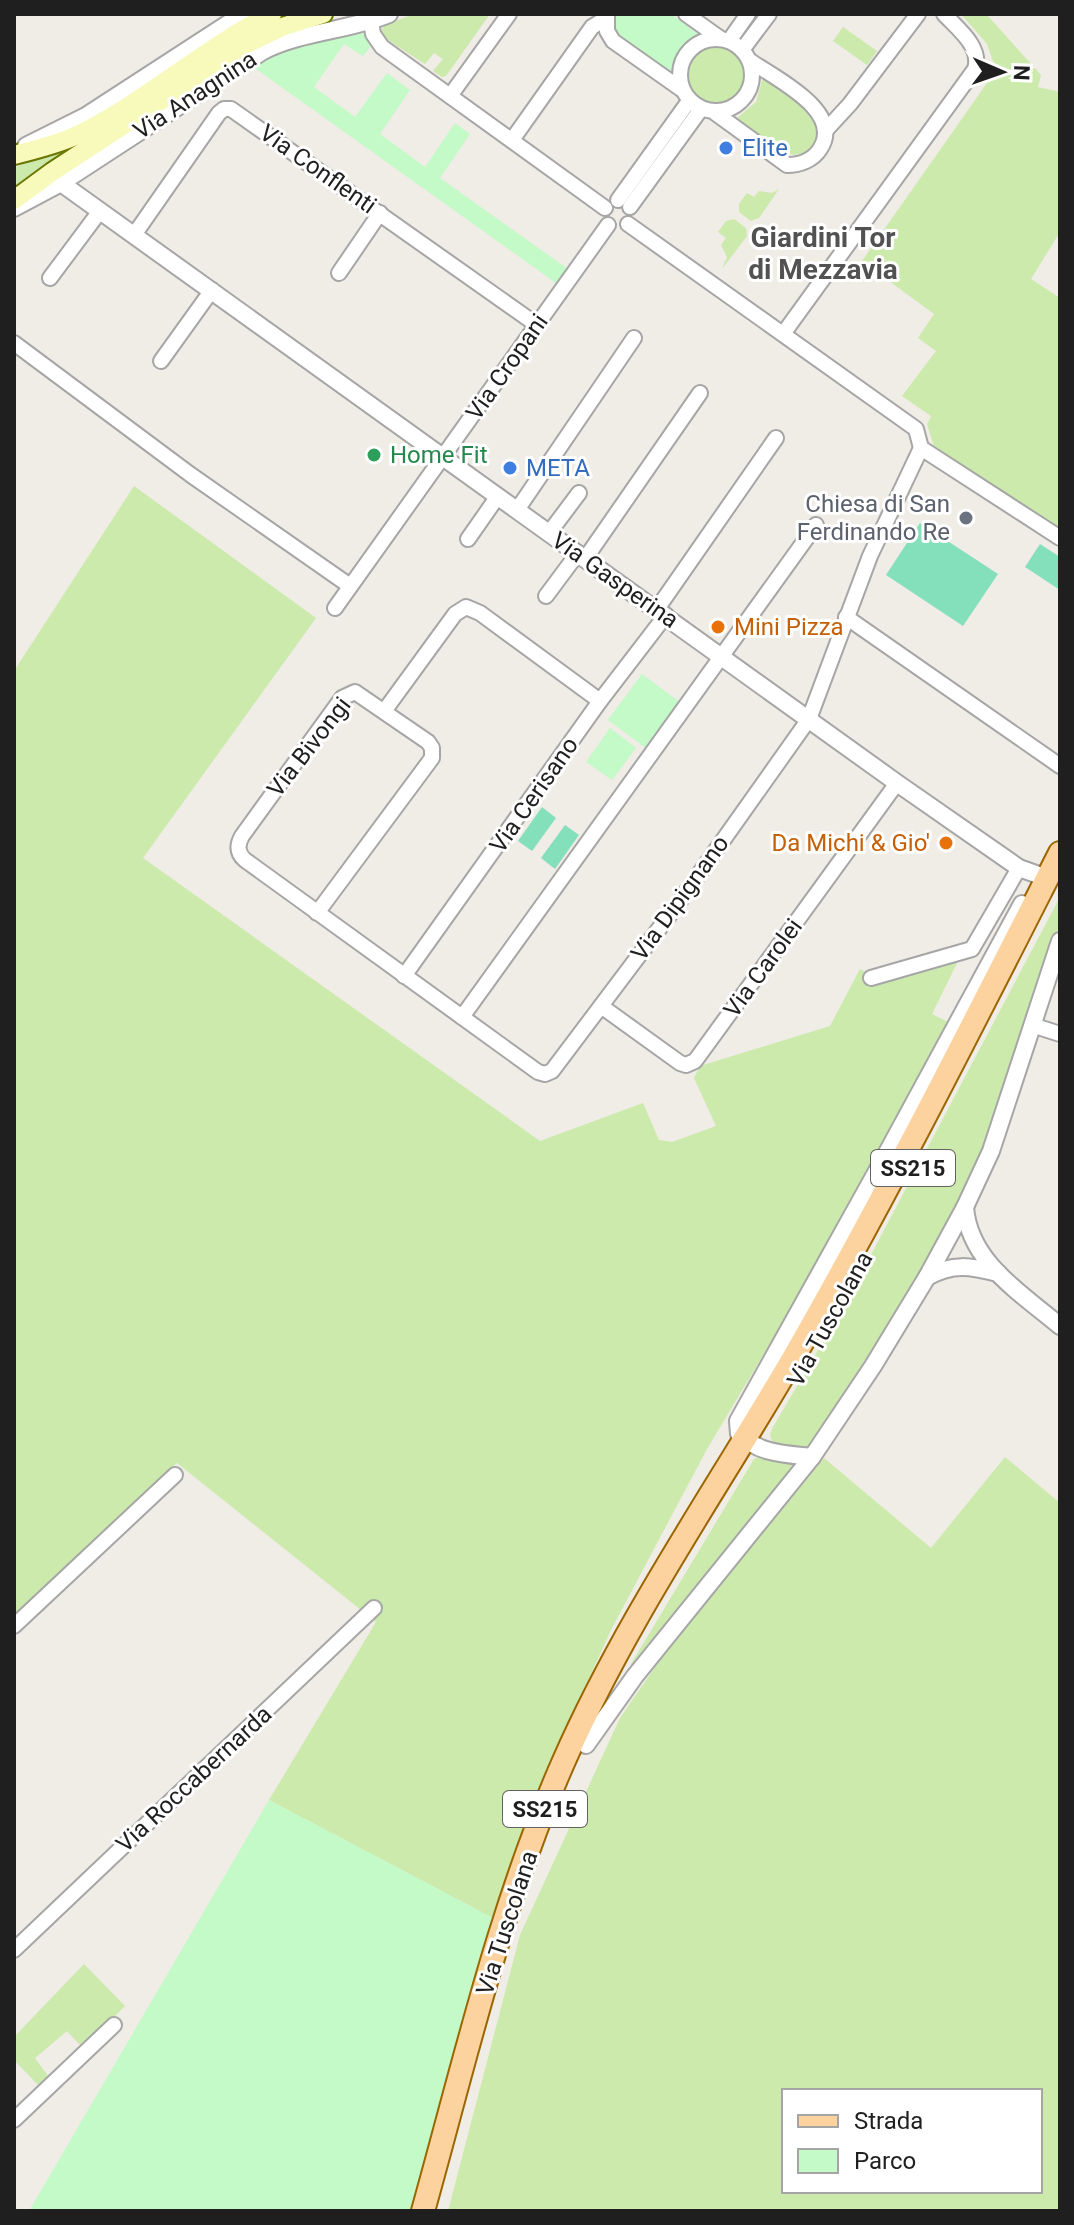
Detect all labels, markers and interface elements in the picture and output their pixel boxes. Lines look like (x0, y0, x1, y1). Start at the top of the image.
north arrow (962, 32, 1042, 112)
street label: Via Anagnina (128, 45, 262, 145)
text: N (1009, 64, 1034, 81)
street label: Via Conflenti (254, 119, 382, 219)
place label: Elite (742, 134, 788, 162)
marker: Elite (717, 139, 735, 157)
district label: Giardini Tor di Mezzavia (748, 221, 898, 286)
street label: Via Cropani (460, 309, 554, 425)
place label: Home Fit (390, 441, 488, 469)
marker: Home Fit (365, 446, 383, 464)
place label: META (526, 454, 590, 482)
marker: META (501, 459, 519, 477)
place label: Chiesa di San Ferdinando Re (797, 490, 950, 546)
marker: Chiesa di San Ferdinando Re (957, 509, 975, 527)
street label: Via Gasperina (546, 526, 684, 634)
place label: Mini Pizza (734, 613, 844, 641)
marker: Mini Pizza (709, 618, 727, 636)
street label: Via Bivongi (261, 692, 357, 802)
street label: Via Cerisano (484, 732, 584, 858)
place label: Da Michi & Gio' (772, 829, 930, 857)
street label: Via Dipignano (625, 830, 735, 966)
marker: Da Michi & Gio' (937, 834, 955, 852)
street label: Via Carolei (718, 913, 808, 1023)
road number: SS215 (871, 1150, 955, 1186)
street label: Via Tuscolana (781, 1247, 879, 1391)
street label: Via Roccabernarda (111, 1700, 277, 1858)
road number: SS215 (503, 1791, 587, 1827)
street label: Via Tuscolana (471, 1847, 543, 1999)
legend (782, 2089, 1042, 2193)
text: Strada (854, 2107, 923, 2135)
text: Parco (854, 2147, 916, 2175)

